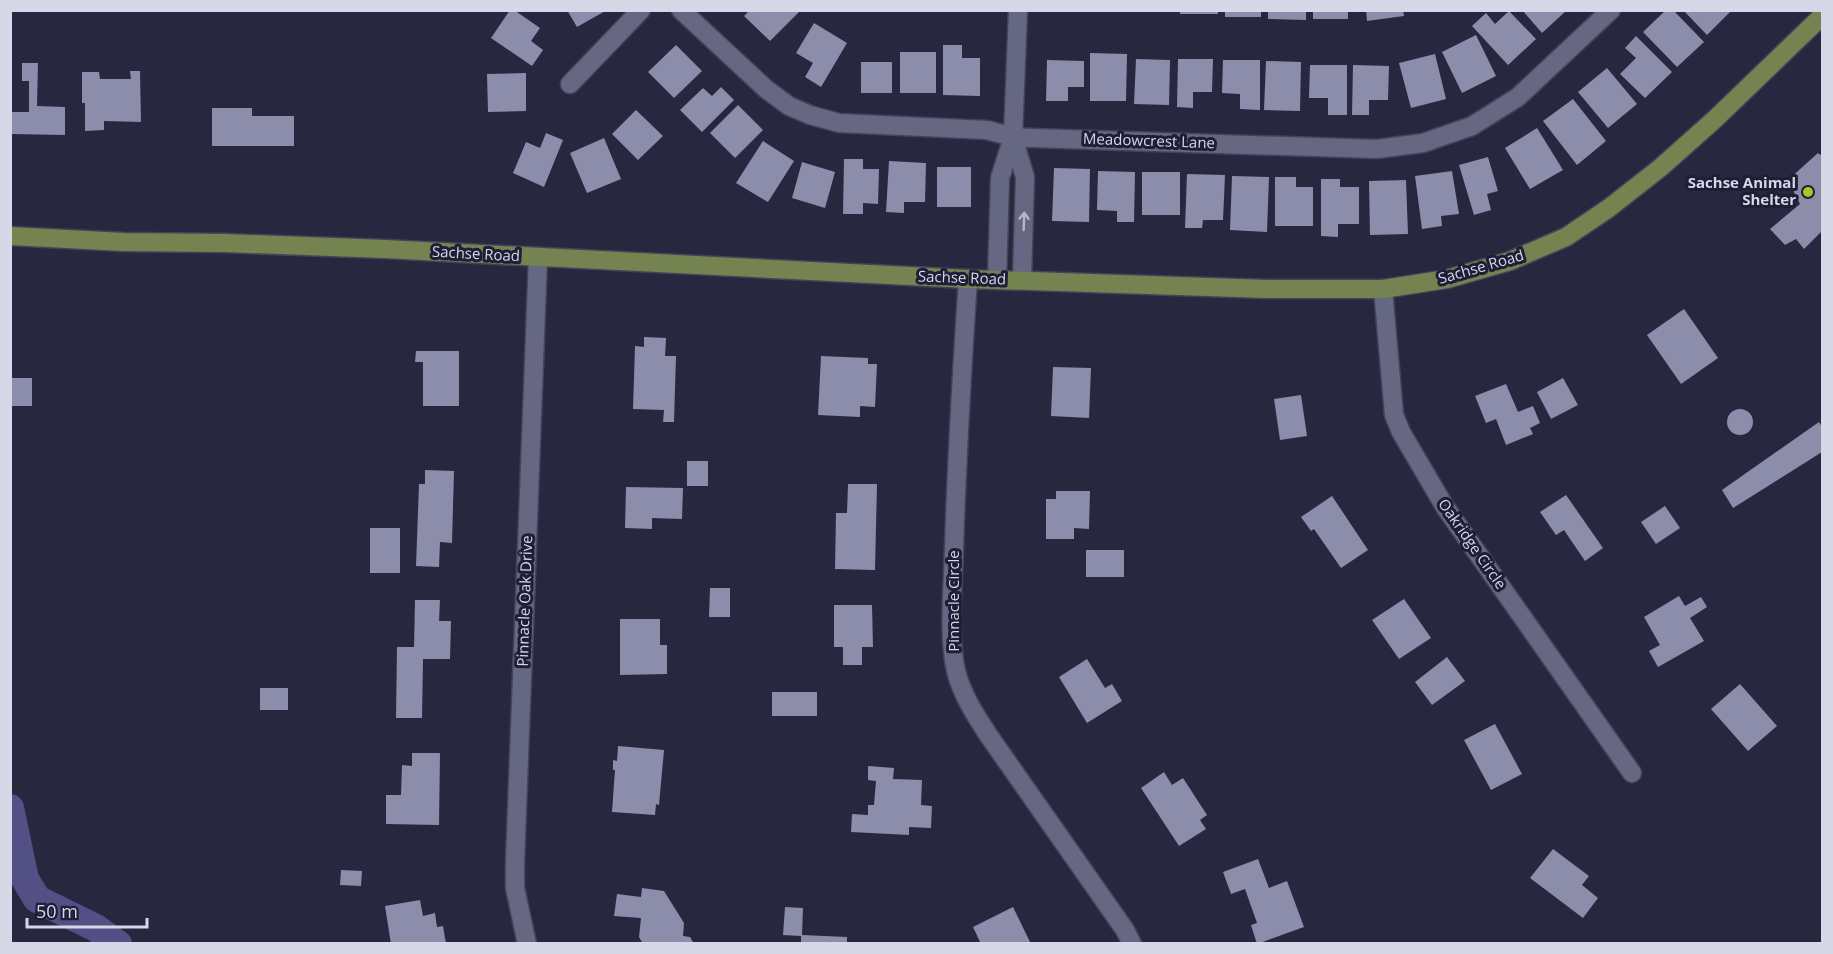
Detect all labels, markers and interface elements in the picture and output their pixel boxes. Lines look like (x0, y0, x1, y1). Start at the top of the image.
street label: Meadowcrest Lane (1083, 128, 1215, 152)
place label: Sachse Animal Shelter (1688, 172, 1796, 209)
marker: Sachse Animal Shelter (1801, 185, 1815, 199)
one-way arrow (1018, 212, 1029, 232)
street label: Sachse Road (431, 241, 521, 265)
street label: Sachse Road (1436, 244, 1526, 288)
street label: Sachse Road (918, 265, 1006, 289)
street label: Oakridge Circle (1434, 494, 1511, 593)
street label: Pinnacle Oak Drive (512, 535, 536, 667)
street label: Pinnacle Circle (943, 550, 963, 652)
scale bar (27, 891, 147, 929)
text: 50 m (36, 899, 78, 923)

